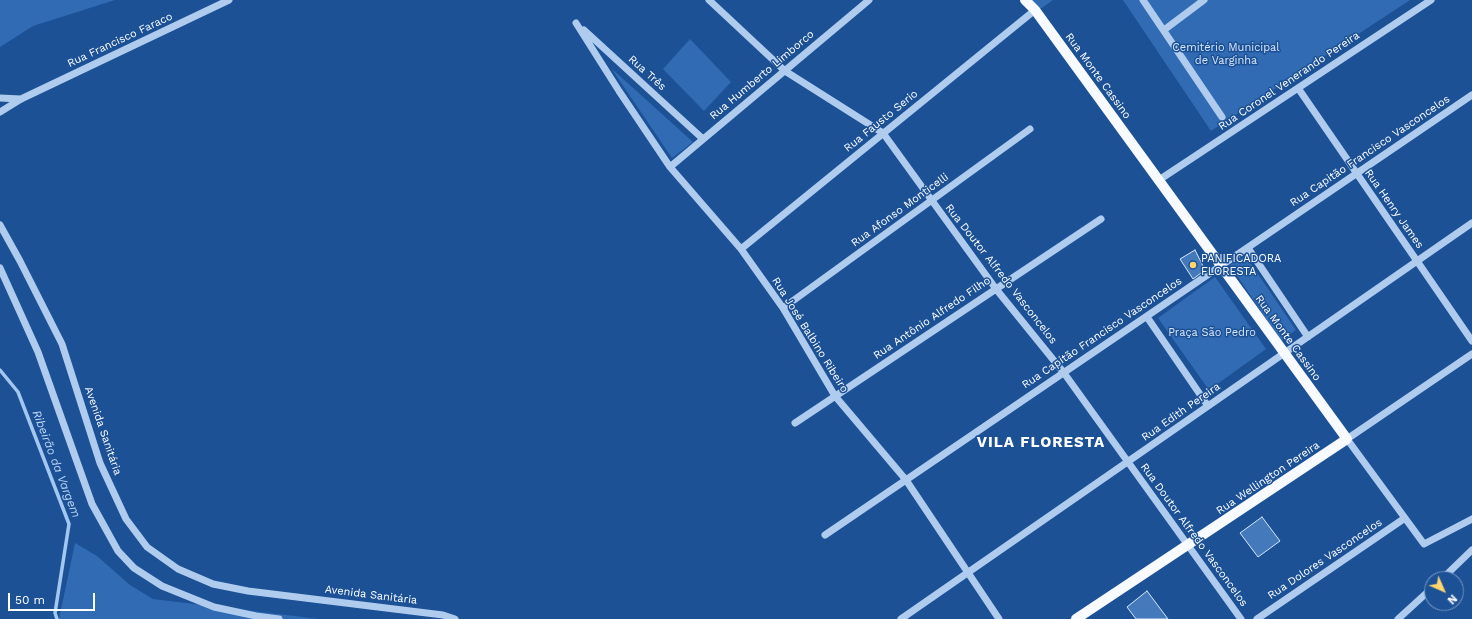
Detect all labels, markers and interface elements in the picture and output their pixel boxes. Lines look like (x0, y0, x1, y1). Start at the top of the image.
street label: Rua Francisco Faraco (65, 10, 175, 70)
street label: Rua Humberto Limborco (707, 27, 817, 123)
street label: Rua Coronel Venerando Pereira (1216, 29, 1362, 133)
street label: Rua Monte Cassino (1062, 30, 1134, 122)
park label: Cemitério Municipal de Varginha (1172, 41, 1280, 67)
street label: Rua Três (625, 53, 669, 93)
street label: Rua Fausto Serio (841, 87, 921, 155)
street label: Rua Capitão Francisco Vasconcelos (1288, 92, 1452, 210)
street label: Rua Henry James (1362, 167, 1426, 251)
street label: Rua Afonso Monticelli (849, 170, 951, 250)
street label: Rua Doutor Alfredo Vasconcelos (942, 201, 1060, 347)
place label: PANIFICADORA FLORESTA (1201, 252, 1281, 278)
marker: PANIFICADORA FLORESTA (1188, 260, 1198, 270)
street label: Rua Antônio Alfredo Filho (871, 274, 993, 362)
street label: Rua Capitão Francisco Vasconcelos (1020, 274, 1184, 392)
street label: Rua José Balbino Ribeiro (769, 275, 851, 395)
street label: Rua Monte Cassino (1252, 292, 1324, 384)
park label: Praça São Pedro (1168, 326, 1256, 340)
street label: Rua Edith Pereira (1139, 380, 1223, 444)
street label: Avenida Sanitária (82, 385, 124, 477)
water label: Ribeirão da Vargem (29, 408, 83, 520)
district label: VILA FLORESTA (977, 434, 1105, 452)
street label: Rua Wellington Pereira (1214, 439, 1322, 517)
street label: Rua Doutor Alfredo Vasconcelos (1138, 461, 1250, 609)
street label: Rua Dolores Vasconcelos (1265, 516, 1385, 602)
north arrow (1424, 571, 1464, 611)
street label: Avenida Sanitária (324, 583, 418, 607)
scale bar (10, 585, 97, 611)
text: N (1445, 592, 1460, 607)
text: 50 m (15, 593, 45, 607)

